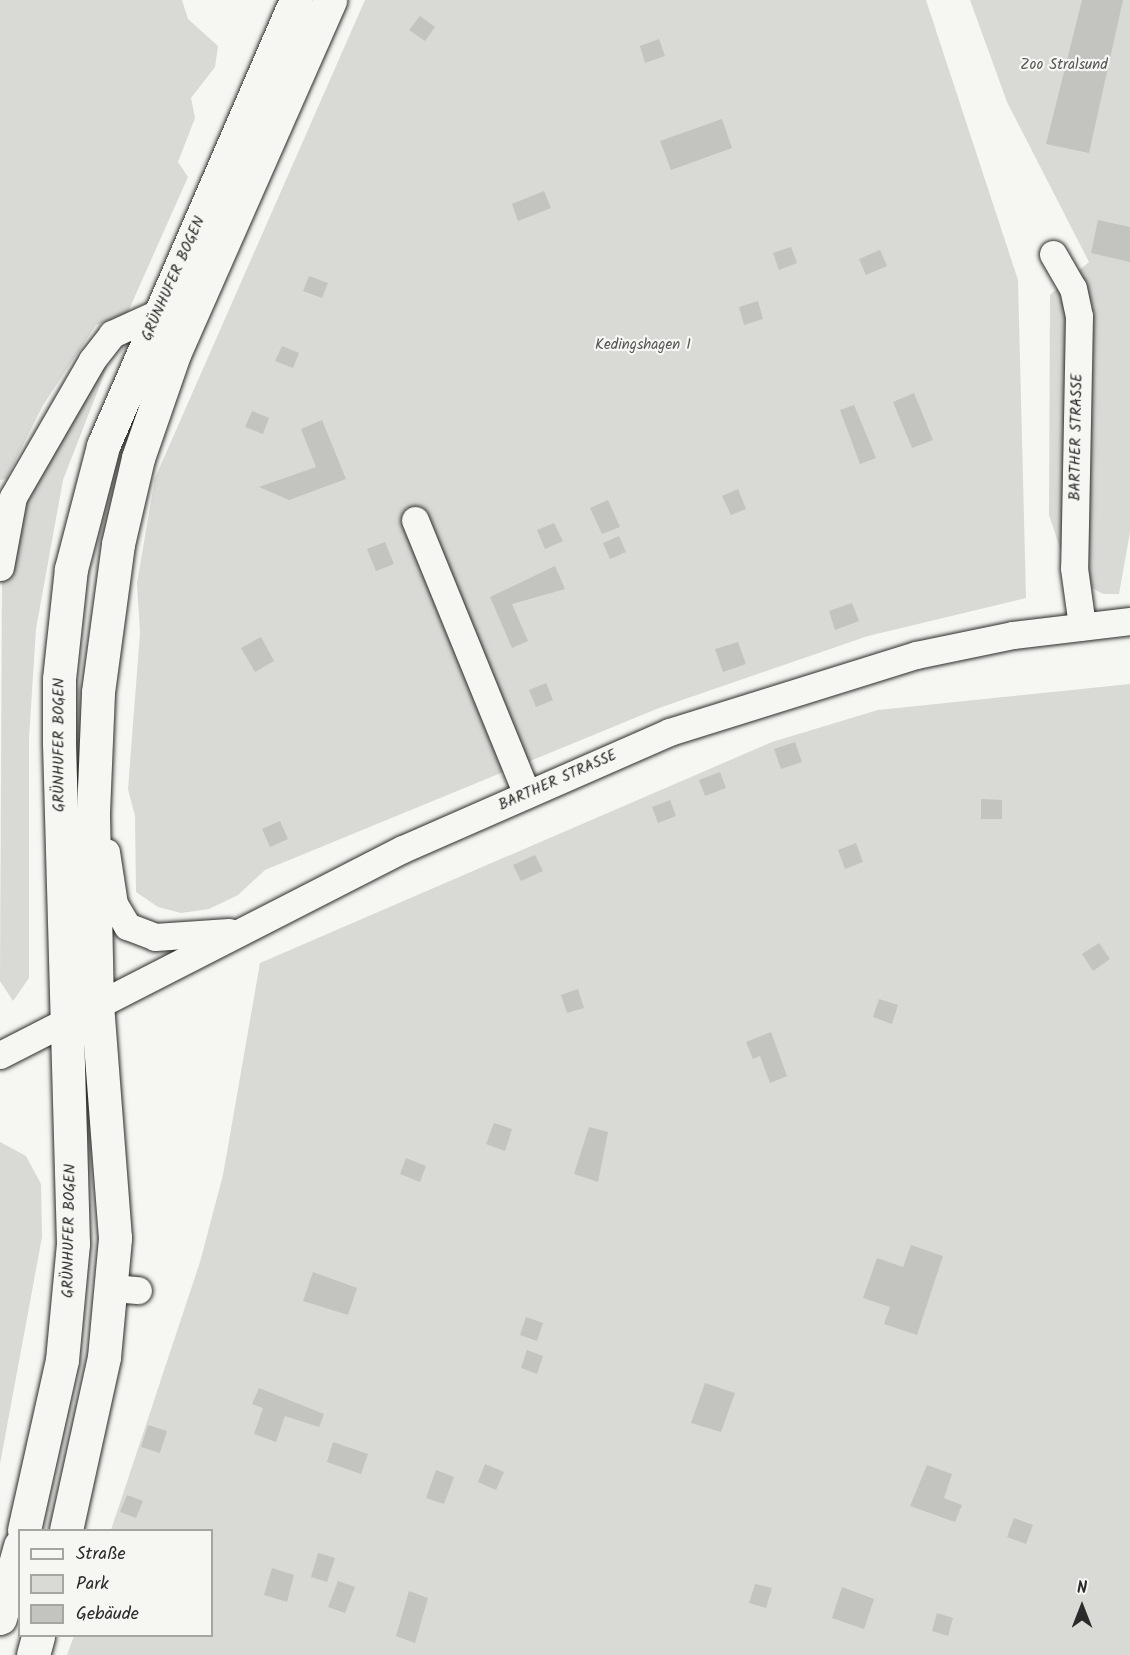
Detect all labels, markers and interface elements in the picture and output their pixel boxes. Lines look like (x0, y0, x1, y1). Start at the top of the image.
park label: Zoo Stralsund (1020, 57, 1108, 75)
street label: GRÜNHUFER BOGEN (138, 214, 210, 344)
park label: Kedingshagen I (595, 337, 691, 355)
street label: BARTHER STRASSE (1067, 373, 1087, 501)
street label: GRÜNHUFER BOGEN (51, 678, 69, 812)
street label: BARTHER STRASSE (496, 747, 620, 815)
street label: GRÜNHUFER BOGEN (60, 1164, 80, 1298)
legend (18, 1529, 213, 1637)
text: Straße (76, 1540, 126, 1569)
text: Park (76, 1570, 109, 1599)
text: N (1077, 1576, 1087, 1601)
north arrow (1052, 1577, 1112, 1637)
text: Gebäude (76, 1600, 139, 1629)

